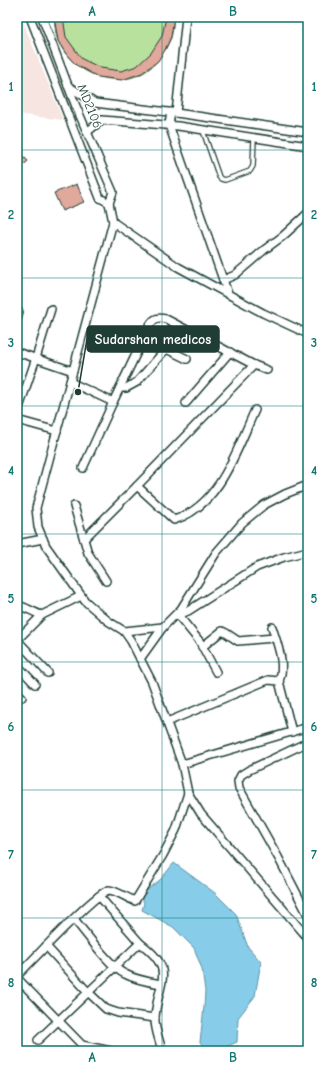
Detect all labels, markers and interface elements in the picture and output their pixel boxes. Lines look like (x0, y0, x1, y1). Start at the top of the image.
text: A (88, 4, 96, 19)
text: B (229, 4, 237, 19)
text: 1 (8, 79, 14, 94)
text: 1 (311, 79, 317, 94)
street label: MD2106 (74, 82, 106, 130)
text: 2 (8, 207, 14, 222)
text: 2 (311, 207, 317, 222)
callout: Sudarshan medicos (87, 326, 219, 352)
text: Sudarshan medicos (95, 331, 211, 348)
text: 3 (8, 335, 14, 350)
text: 3 (311, 335, 317, 350)
text: 4 (8, 463, 14, 478)
text: 4 (311, 463, 317, 478)
text: 5 (8, 591, 15, 606)
text: 5 (311, 591, 318, 606)
text: 6 (8, 719, 15, 734)
text: 6 (311, 719, 318, 734)
text: 7 (8, 847, 14, 862)
text: 7 (311, 847, 317, 862)
text: 8 (8, 975, 14, 990)
text: 8 (311, 975, 317, 990)
text: A (88, 1050, 96, 1065)
text: B (229, 1050, 237, 1065)

